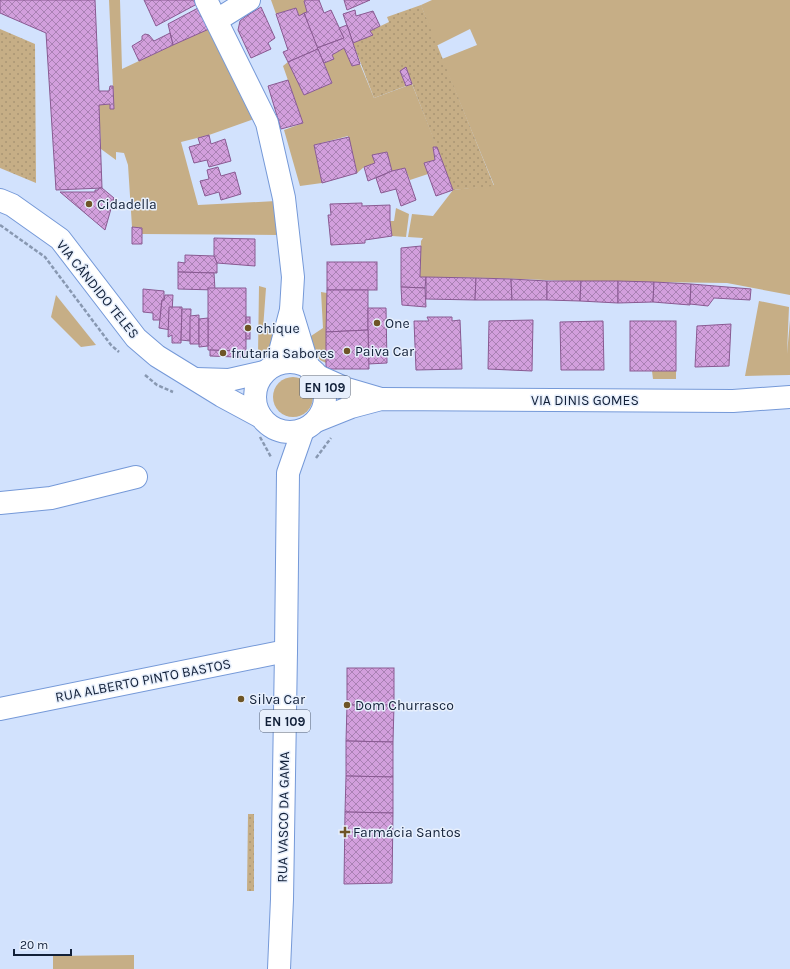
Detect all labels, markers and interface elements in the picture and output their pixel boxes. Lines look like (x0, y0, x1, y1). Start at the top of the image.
place label: Cidadella (97, 196, 157, 213)
marker: Cidadella (84, 199, 94, 209)
street label: VIA CÂNDIDO TELES (53, 237, 143, 342)
place label: One (385, 315, 410, 332)
marker: One (372, 318, 382, 328)
place label: chique (256, 320, 300, 337)
marker: chique (243, 323, 253, 333)
place label: Paiva Car (355, 343, 415, 360)
place label: frutaria Sabores (231, 345, 334, 362)
marker: Paiva Car (342, 346, 352, 356)
marker: frutaria Sabores (218, 348, 228, 358)
road number: EN 109 (300, 376, 350, 398)
street label: VIA DINIS GOMES (531, 392, 639, 409)
street label: RUA ALBERTO PINTO BASTOS (54, 655, 232, 706)
place label: Silva Car (249, 691, 306, 708)
marker: Silva Car (236, 694, 246, 704)
place label: Dom Churrasco (355, 697, 454, 714)
marker: Dom Churrasco (342, 700, 352, 710)
road number: EN 109 (260, 710, 310, 732)
street label: RUA VASCO DA GAMA (274, 751, 293, 883)
place label: Farmácia Santos (353, 824, 461, 841)
marker: Farmácia Santos (340, 827, 350, 837)
scale bar (14, 931, 71, 957)
text: 20 m (20, 938, 48, 952)

